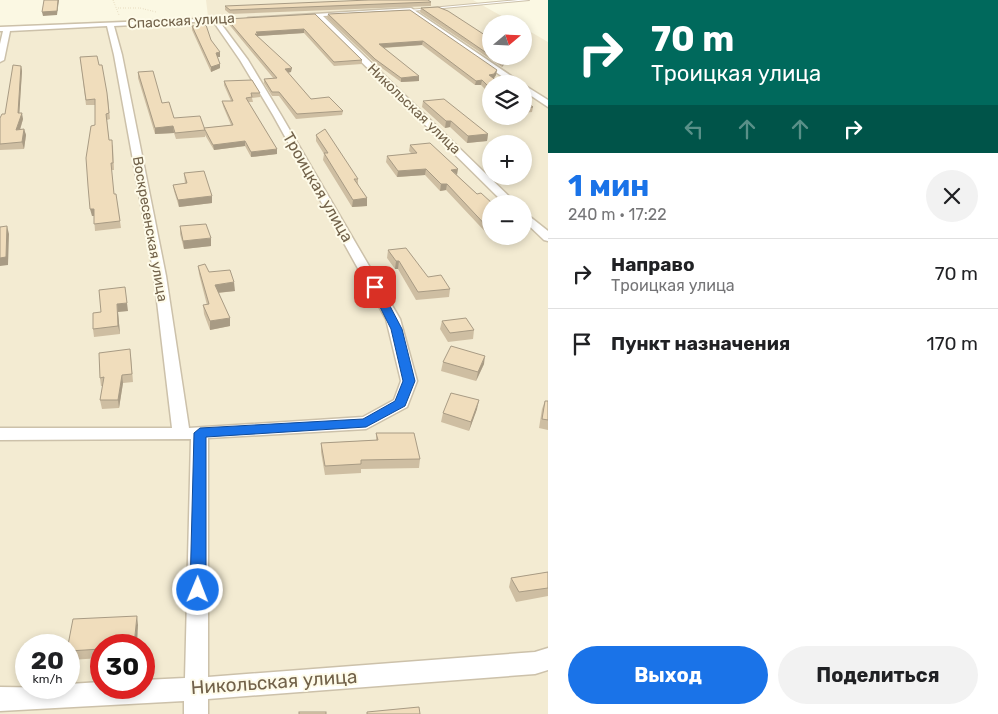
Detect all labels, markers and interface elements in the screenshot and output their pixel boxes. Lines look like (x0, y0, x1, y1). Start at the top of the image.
street label: Спасская улица (127, 10, 235, 32)
north arrow (482, 15, 532, 65)
map controls (482, 15, 532, 245)
text: 70 m (651, 18, 734, 60)
icon: right (568, 20, 633, 85)
street label: Никольская улица (364, 60, 464, 158)
text: Троицкая улица (651, 60, 821, 87)
button: layers (482, 75, 532, 125)
icon: left (680, 115, 708, 143)
icon: ahead (733, 115, 761, 143)
icon: ahead (786, 115, 814, 143)
icon: right (839, 115, 867, 143)
street label: Троицкая улица (279, 129, 357, 245)
button: + (482, 135, 532, 185)
street label: Воскресенская улица (129, 155, 171, 303)
text: 1 мин (568, 168, 649, 204)
button: close (926, 170, 978, 222)
button: − (482, 195, 532, 245)
text: 240 m · 17:22 (568, 205, 667, 224)
text: Направо (611, 253, 695, 276)
icon: right (568, 260, 596, 288)
text: 70 m (935, 262, 978, 285)
pin (354, 266, 396, 308)
icon: arrive (361, 273, 389, 301)
text: Троицкая улица (611, 276, 735, 295)
icon: arrive (568, 330, 596, 358)
text: Пункт назначения (611, 332, 790, 355)
text: 170 m (927, 332, 978, 355)
position arrow (171, 563, 223, 615)
speed limit sign: 30 (90, 634, 155, 699)
text: 20 (31, 646, 64, 675)
button: Выход (568, 646, 768, 704)
button: Поделиться (778, 646, 978, 704)
street label: Никольская улица (190, 665, 358, 699)
text: km/h (33, 672, 62, 686)

